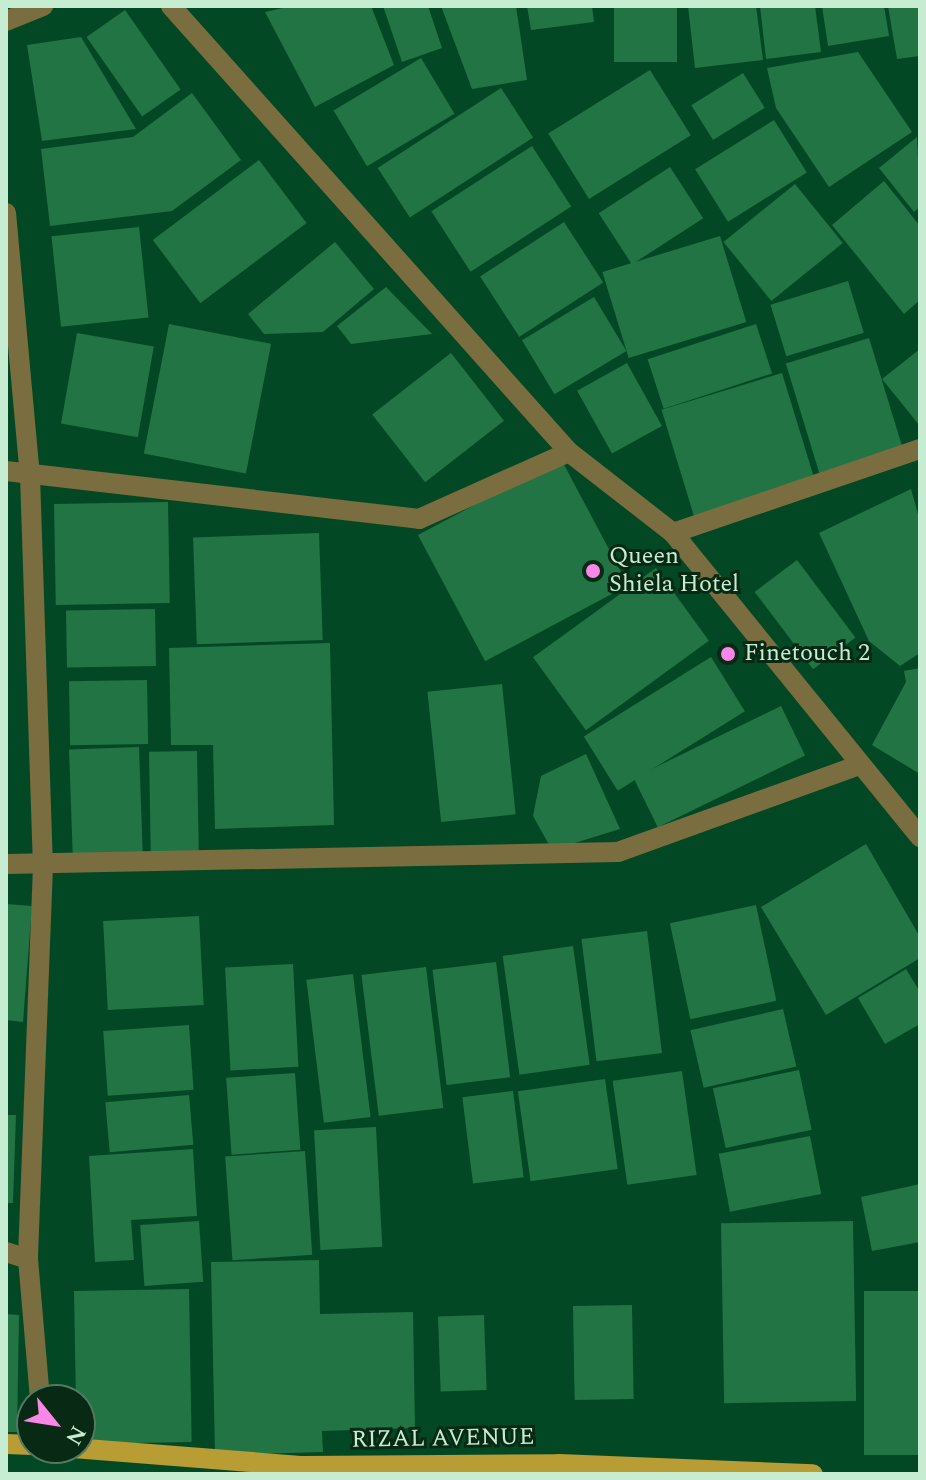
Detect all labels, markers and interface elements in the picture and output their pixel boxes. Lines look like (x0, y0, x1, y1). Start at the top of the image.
place label: Queen Shiela Hotel (609, 543, 739, 599)
marker: Queen Shiela Hotel (584, 562, 602, 580)
place label: Finetouch 2 (744, 640, 870, 668)
marker: Finetouch 2 (719, 645, 737, 663)
north arrow (16, 1384, 96, 1464)
text: N (57, 1419, 94, 1451)
street label: RIZAL AVENUE (351, 1423, 535, 1455)

